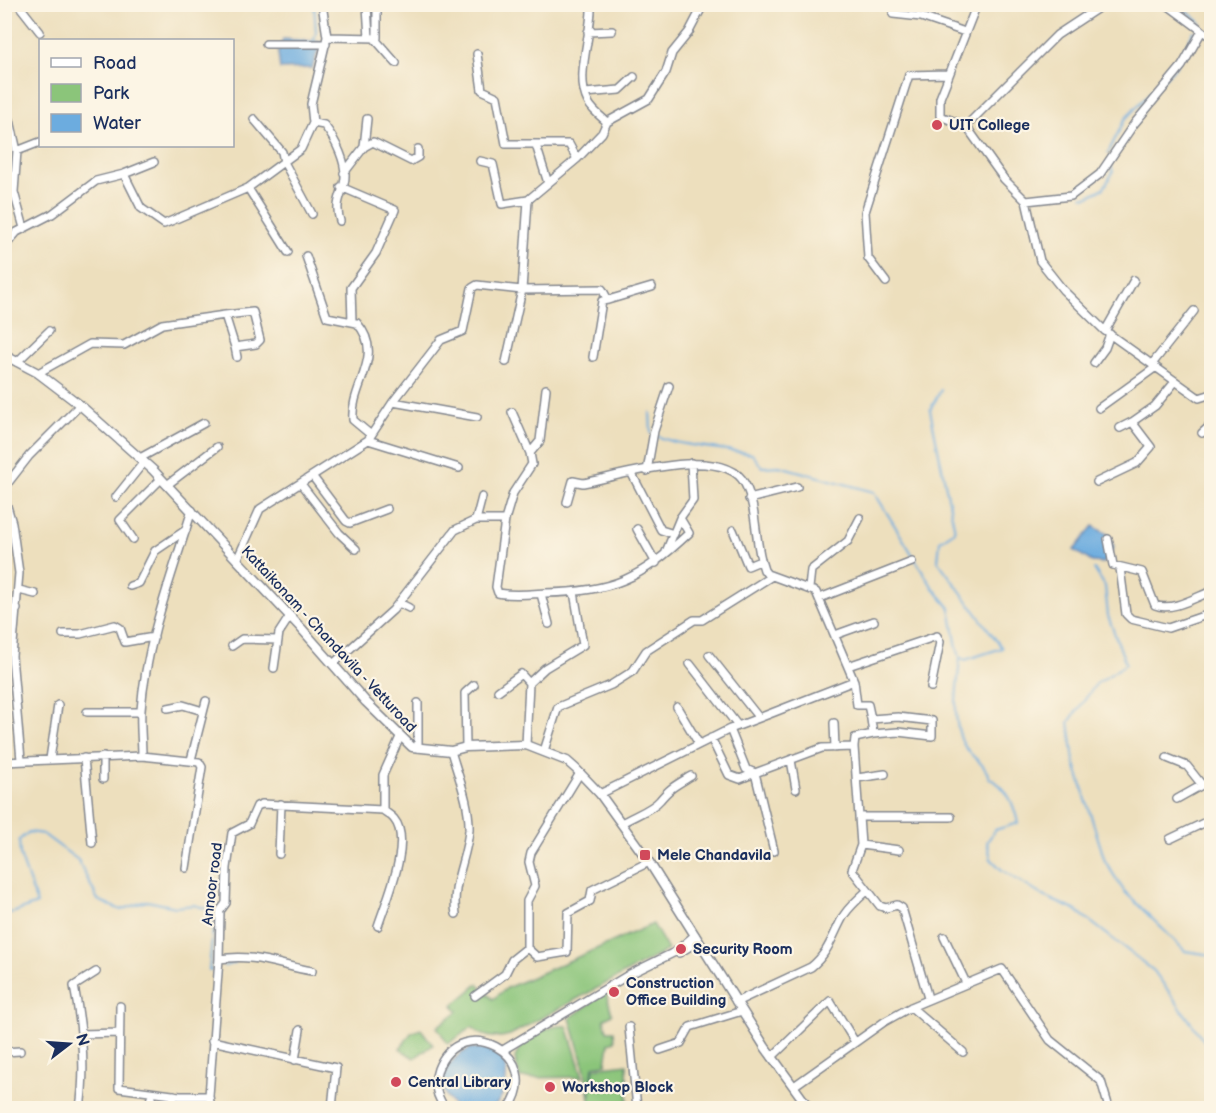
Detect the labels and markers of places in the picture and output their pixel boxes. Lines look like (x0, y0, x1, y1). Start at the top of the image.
place label: UIT College (949, 116, 1030, 135)
marker: UIT College (930, 118, 944, 132)
place label: Mele Chandavila (657, 846, 771, 865)
marker: Mele Chandavila (638, 848, 652, 862)
place label: Security Room (693, 940, 793, 959)
marker: Security Room (674, 942, 688, 956)
place label: Construction Office Building (626, 974, 726, 1010)
marker: Construction Office Building (607, 985, 621, 999)
place label: Central Library (408, 1073, 511, 1092)
marker: Central Library (389, 1075, 403, 1089)
place label: Workshop Block (562, 1078, 673, 1097)
marker: Workshop Block (543, 1080, 557, 1094)

